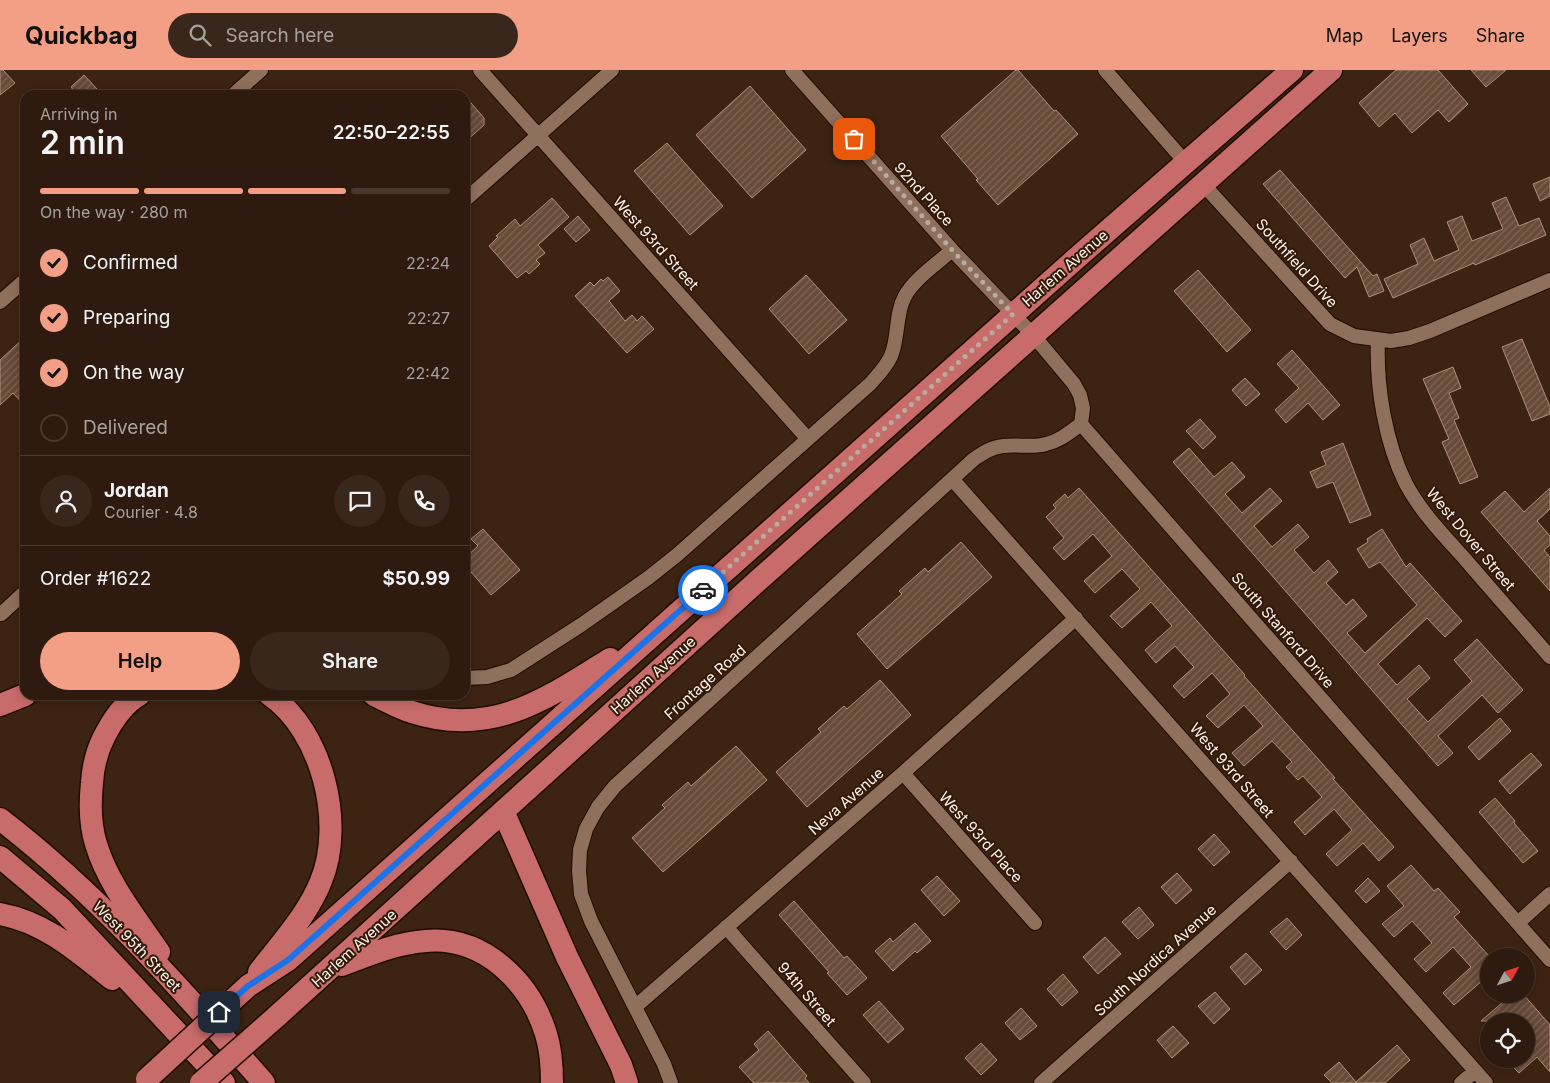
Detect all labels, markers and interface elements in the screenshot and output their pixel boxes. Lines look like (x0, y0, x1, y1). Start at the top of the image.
search box (168, 13, 518, 58)
text: Quickbag (25, 21, 138, 50)
icon: search (186, 21, 214, 49)
text: Search here (226, 24, 334, 47)
text: Map (1326, 25, 1363, 46)
text: Layers (1391, 25, 1448, 46)
text: Share (1476, 25, 1525, 46)
text: Arriving in (40, 104, 117, 124)
pin (833, 118, 875, 160)
text: 22:50–22:55 (333, 121, 450, 144)
text: 2 min (40, 123, 125, 162)
icon: bag (840, 125, 868, 153)
street label: 92nd Place (890, 158, 958, 230)
street label: West 93rd Street (609, 192, 703, 294)
text: On the way · 280 m (40, 202, 187, 222)
street label: Southfield Drive (1252, 214, 1342, 312)
street label: Harlem Avenue (1018, 225, 1112, 311)
icon: check (40, 249, 68, 277)
text: Confirmed (83, 251, 178, 274)
text: 22:24 (406, 253, 450, 273)
icon: check (40, 304, 68, 332)
text: Preparing (83, 306, 170, 329)
text: 22:27 (407, 308, 450, 328)
icon: check (40, 359, 68, 387)
text: On the way (83, 361, 185, 384)
text: 22:42 (406, 363, 450, 383)
text: Delivered (83, 416, 168, 439)
button: person (40, 475, 92, 527)
button: chat (334, 475, 386, 527)
button: phone (398, 475, 450, 527)
text: Jordan (104, 479, 169, 502)
street label: West Dover Street (1422, 484, 1520, 594)
text: Courier · 4.8 (104, 502, 198, 522)
courier (678, 565, 728, 615)
text: Order #1622 (40, 567, 151, 590)
text: $50.99 (382, 567, 450, 590)
street label: South Stanford Drive (1227, 568, 1339, 692)
icon: car (689, 576, 717, 604)
button: Help (40, 632, 240, 690)
button: Share (250, 632, 450, 690)
street label: Harlem Avenue (607, 632, 699, 718)
street label: Frontage Road (660, 640, 750, 724)
street label: West 93rd Street (1186, 719, 1278, 821)
street label: Neva Avenue (805, 763, 887, 839)
street label: West 93rd Place (935, 787, 1027, 887)
street label: West 95th Street (89, 897, 185, 995)
street label: South Nordica Avenue (1090, 900, 1220, 1020)
street label: Harlem Avenue (308, 905, 400, 991)
north arrow (1480, 948, 1535, 1002)
map controls (1480, 948, 1535, 1068)
street label: 94th Street (774, 958, 840, 1030)
pin (198, 991, 240, 1033)
icon: home (205, 998, 233, 1026)
button: locate (1480, 1013, 1535, 1068)

